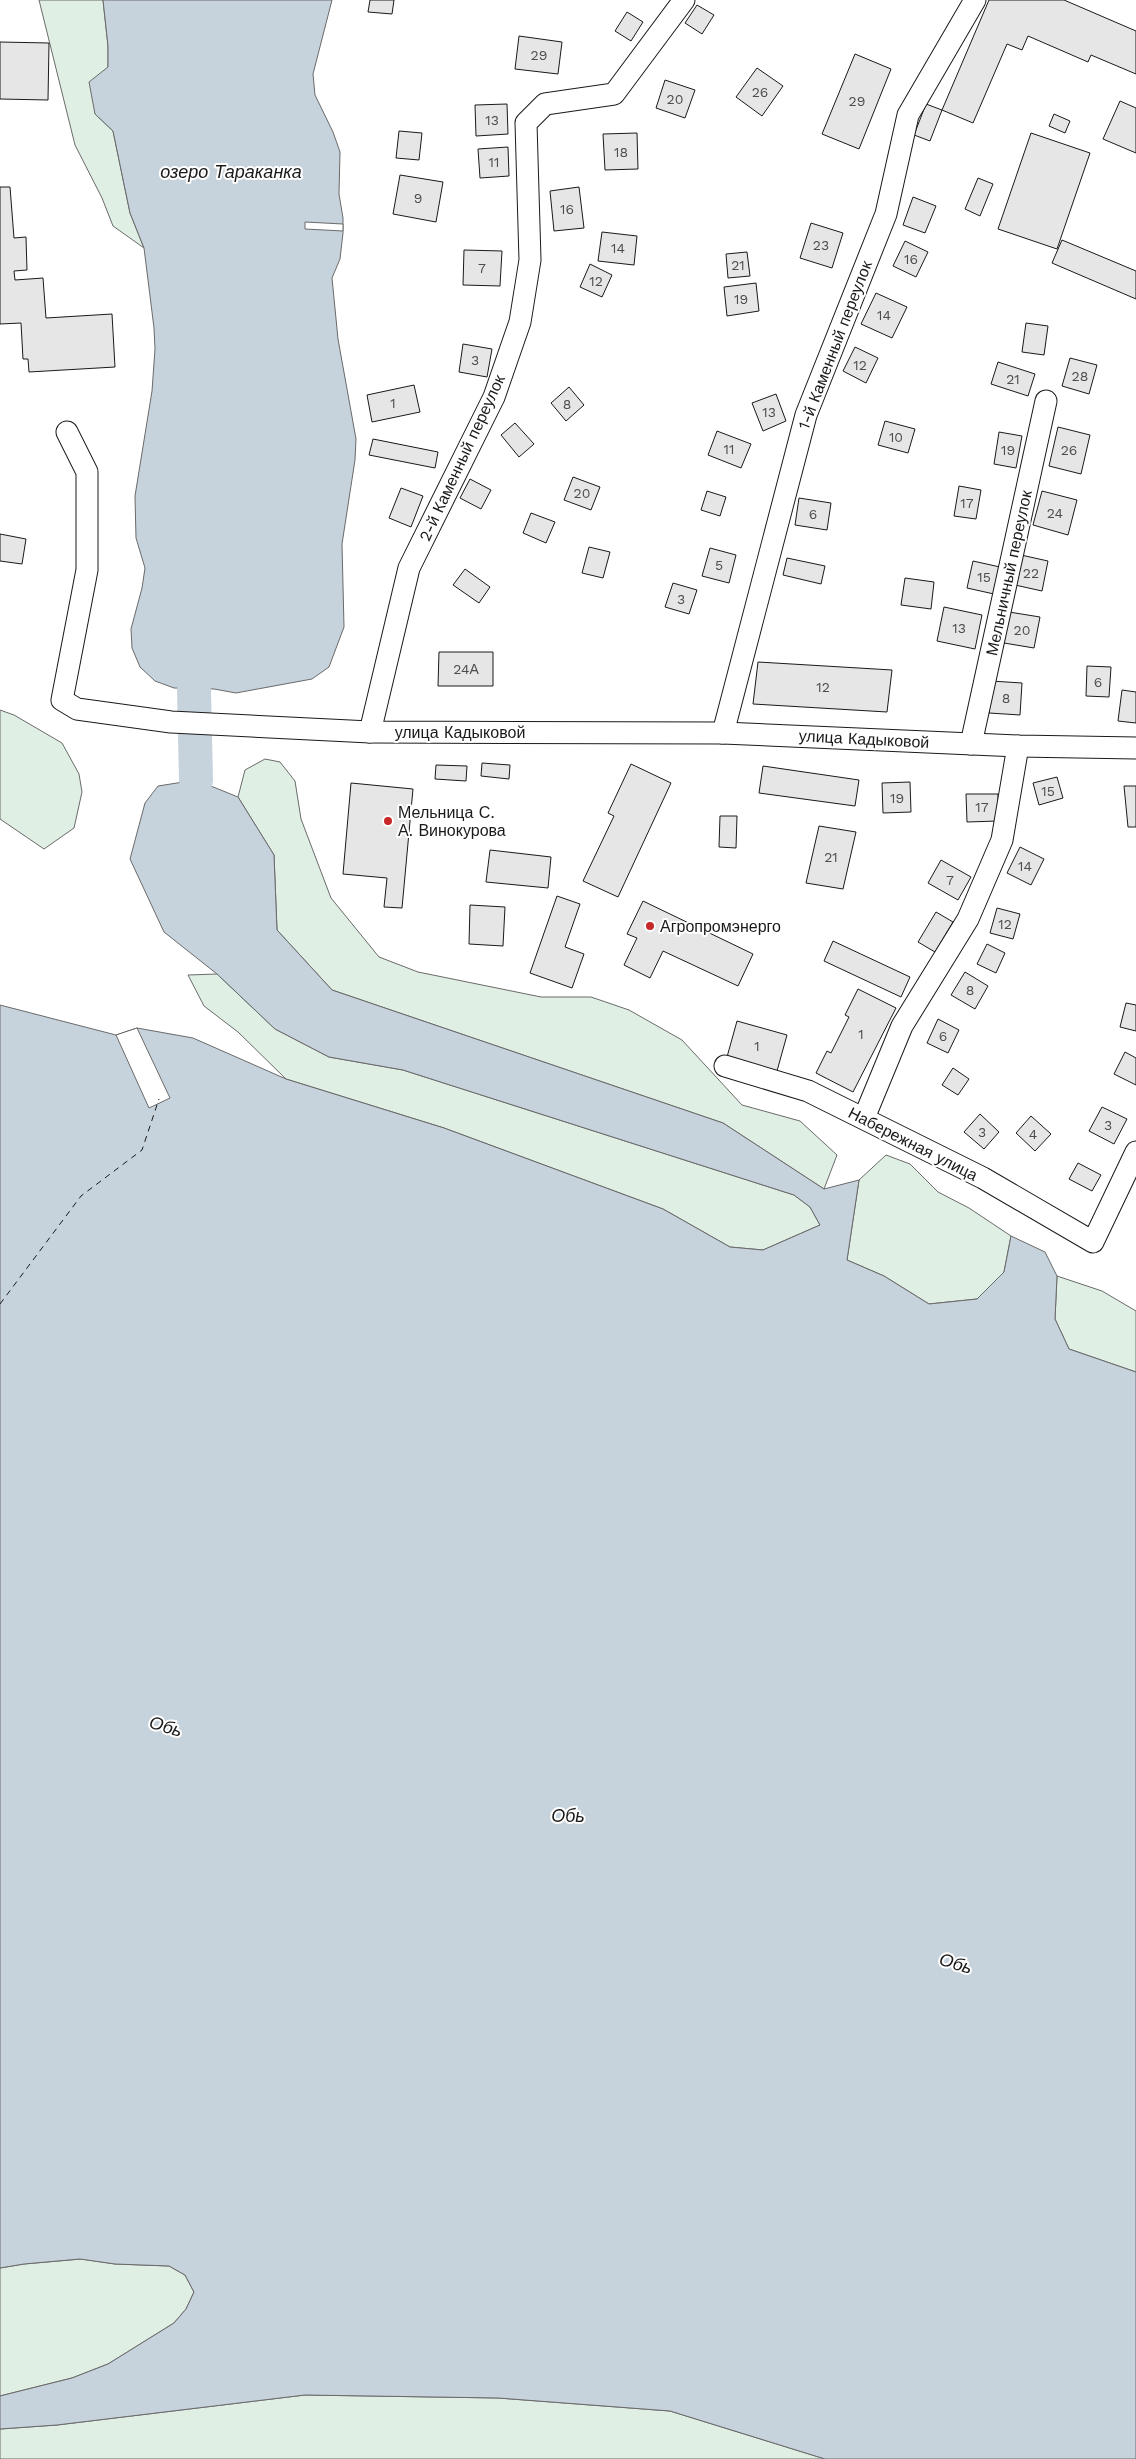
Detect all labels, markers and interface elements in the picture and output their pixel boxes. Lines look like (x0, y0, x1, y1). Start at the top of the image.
house number: 29 (531, 47, 547, 63)
house number: 26 (752, 84, 768, 100)
house number: 20 (667, 91, 683, 107)
house number: 29 (849, 93, 865, 109)
house number: 13 (485, 112, 499, 128)
house number: 18 (614, 144, 628, 160)
house number: 11 (489, 154, 499, 170)
water label: озеро Тараканка (160, 161, 302, 182)
house number: 9 (414, 190, 422, 206)
house number: 16 (560, 201, 574, 217)
house number: 23 (813, 237, 829, 253)
house number: 14 (611, 240, 625, 256)
house number: 16 (904, 251, 918, 267)
house number: 21 (731, 257, 745, 273)
street label: 1-й Каменный переулок (794, 257, 876, 432)
house number: 7 (478, 260, 486, 276)
house number: 12 (589, 273, 603, 289)
house number: 19 (734, 291, 748, 307)
house number: 14 (877, 307, 891, 323)
house number: 3 (471, 352, 479, 368)
house number: 12 (853, 357, 867, 373)
house number: 28 (1072, 368, 1088, 384)
street label: 2-й Каменный переулок (415, 371, 509, 544)
house number: 21 (1006, 371, 1020, 387)
house number: 1 (390, 395, 396, 411)
house number: 8 (563, 396, 571, 412)
house number: 13 (762, 404, 776, 420)
house number: 10 (889, 429, 903, 445)
house number: 11 (724, 441, 734, 457)
house number: 19 (1001, 442, 1015, 458)
house number: 26 (1061, 442, 1077, 458)
house number: 20 (574, 485, 590, 501)
street label: Мельничный переулок (982, 488, 1036, 657)
house number: 17 (960, 495, 974, 511)
house number: 24 (1047, 505, 1063, 521)
house number: 6 (809, 506, 817, 522)
house number: 5 (715, 557, 723, 573)
house number: 22 (1023, 565, 1039, 581)
house number: 15 (977, 569, 991, 585)
house number: 3 (677, 591, 685, 607)
house number: 13 (952, 620, 966, 636)
house number: 20 (1014, 622, 1030, 638)
house number: 24А (453, 661, 479, 677)
house number: 6 (1094, 674, 1102, 690)
house number: 12 (816, 679, 830, 695)
house number: 8 (1002, 690, 1010, 706)
street label: улица Кадыковой (395, 723, 525, 742)
street label: улица Кадыковой (798, 726, 930, 752)
house number: 15 (1041, 783, 1055, 799)
house number: 19 (890, 790, 904, 806)
house number: 17 (975, 799, 989, 815)
place label: Мельница С. А. Винокурова (398, 803, 506, 840)
marker: Мельница С. А. Винокурова (382, 815, 394, 827)
house number: 21 (824, 849, 838, 865)
house number: 14 (1018, 858, 1032, 874)
house number: 7 (946, 872, 954, 888)
house number: 12 (998, 916, 1012, 932)
place label: Агропромэнерго (660, 917, 781, 936)
marker: Агропромэнерго (644, 920, 656, 932)
house number: 8 (966, 982, 974, 998)
house number: 1 (858, 1026, 864, 1042)
house number: 6 (939, 1028, 947, 1044)
house number: 1 (754, 1038, 760, 1054)
street label: Набережная улица (845, 1103, 981, 1185)
house number: 3 (1104, 1117, 1112, 1133)
house number: 3 (978, 1124, 986, 1140)
house number: 4 (1029, 1126, 1037, 1142)
water label: Обь (147, 1711, 185, 1741)
water label: Обь (551, 1805, 585, 1826)
water label: Обь (937, 1948, 975, 1978)

